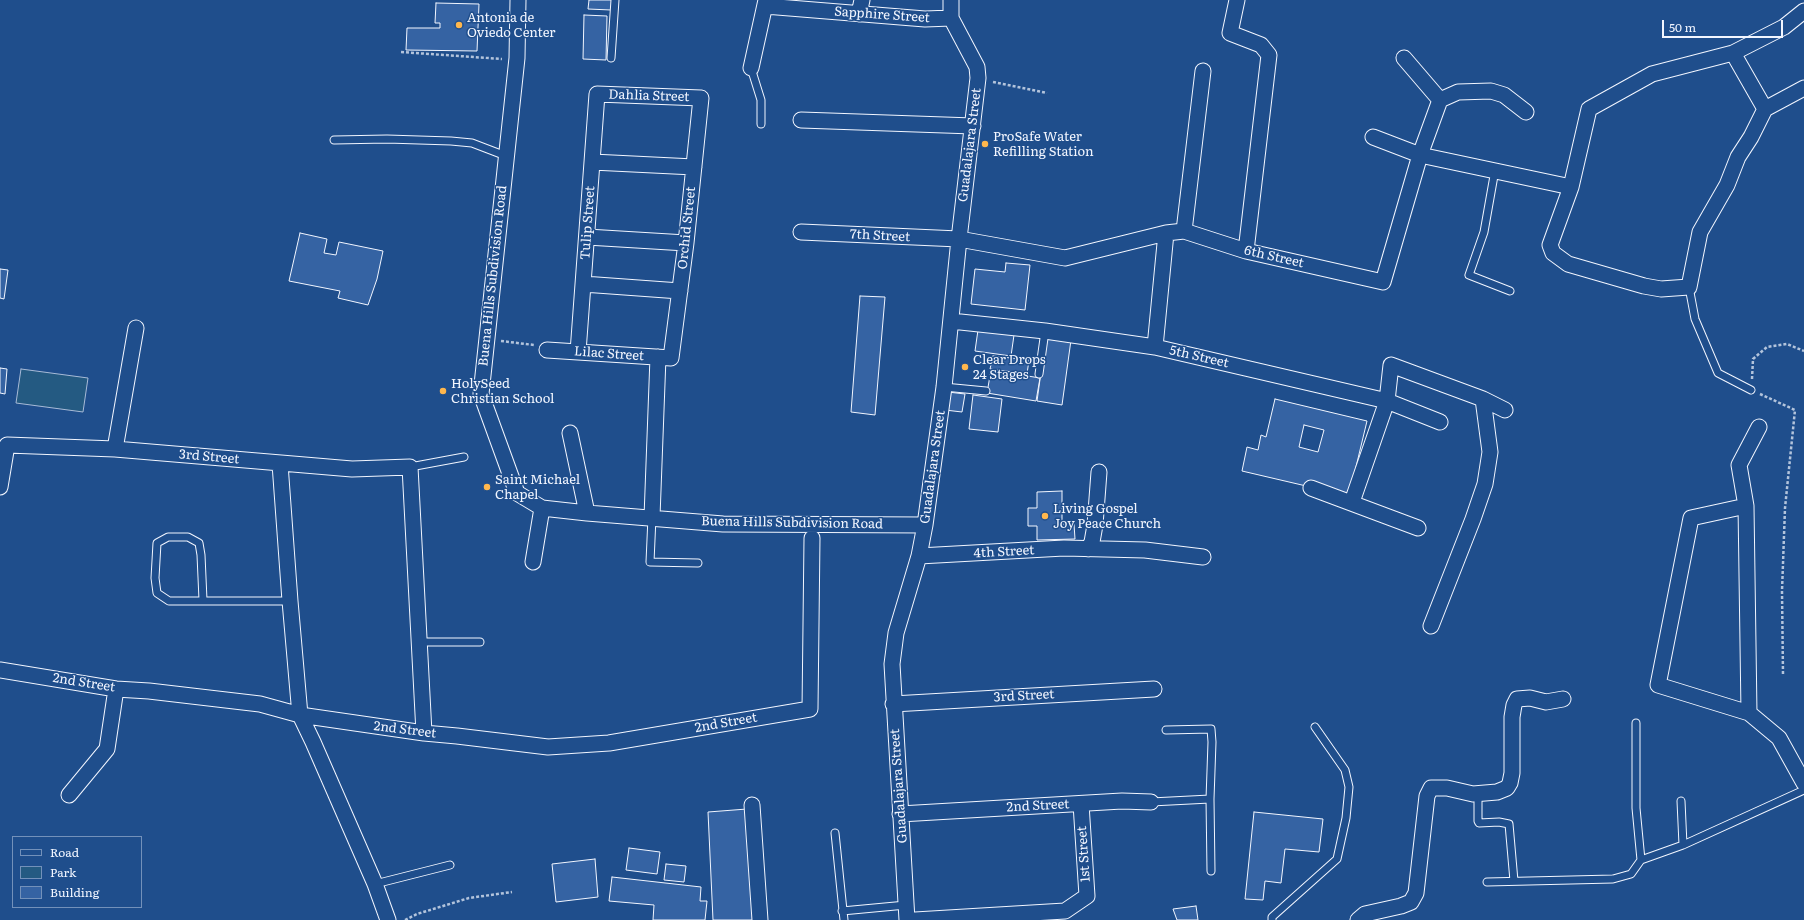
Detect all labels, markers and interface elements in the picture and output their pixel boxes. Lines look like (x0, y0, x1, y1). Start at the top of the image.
street label: Sapphire Street (834, 4, 930, 26)
place label: Antonia de Oviedo Center (467, 10, 555, 41)
scale bar (1664, 12, 1785, 38)
text: 50 m (1669, 18, 1696, 36)
marker: Antonia de Oviedo Center (454, 20, 464, 30)
street label: Dahlia Street (608, 87, 690, 105)
street label: Guadalajara Street (955, 87, 985, 203)
place label: ProSafe Water Refilling Station (993, 129, 1094, 160)
marker: ProSafe Water Refilling Station (980, 139, 990, 149)
street label: Buena Hills Subdivision Road (476, 185, 510, 367)
street label: Tulip Street (578, 186, 598, 260)
street label: Orchid Street (675, 186, 699, 270)
street label: 7th Street (850, 227, 910, 245)
street label: 6th Street (1243, 243, 1305, 271)
street label: 5th Street (1168, 343, 1230, 371)
street label: Lilac Street (573, 344, 645, 364)
place label: Clear Drops 24 Stages (973, 352, 1046, 383)
marker: Clear Drops 24 Stages (960, 362, 970, 372)
place label: HolySeed Christian School (451, 376, 554, 407)
marker: HolySeed Christian School (438, 386, 448, 396)
street label: Guadalajara Street (917, 409, 949, 525)
street label: 3rd Street (178, 447, 240, 467)
place label: Saint Michael Chapel (495, 472, 580, 503)
marker: Saint Michael Chapel (482, 482, 492, 492)
place label: Living Gospel Joy Peace Church (1053, 501, 1161, 532)
marker: Living Gospel Joy Peace Church (1040, 511, 1050, 521)
street label: Buena Hills Subdivision Road (701, 514, 883, 532)
street label: 4th Street (973, 543, 1035, 561)
street label: 2nd Street (52, 670, 116, 696)
street label: 3rd Street (993, 687, 1055, 705)
street label: 2nd Street (694, 710, 758, 736)
street label: 2nd Street (373, 718, 437, 742)
street label: Guadalajara Street (887, 728, 911, 844)
street label: 2nd Street (1006, 797, 1070, 815)
street label: 1st Street (1074, 825, 1094, 883)
legend (12, 836, 142, 908)
text: Road (50, 843, 79, 861)
text: Park (50, 863, 76, 881)
text: Building (50, 883, 99, 901)

